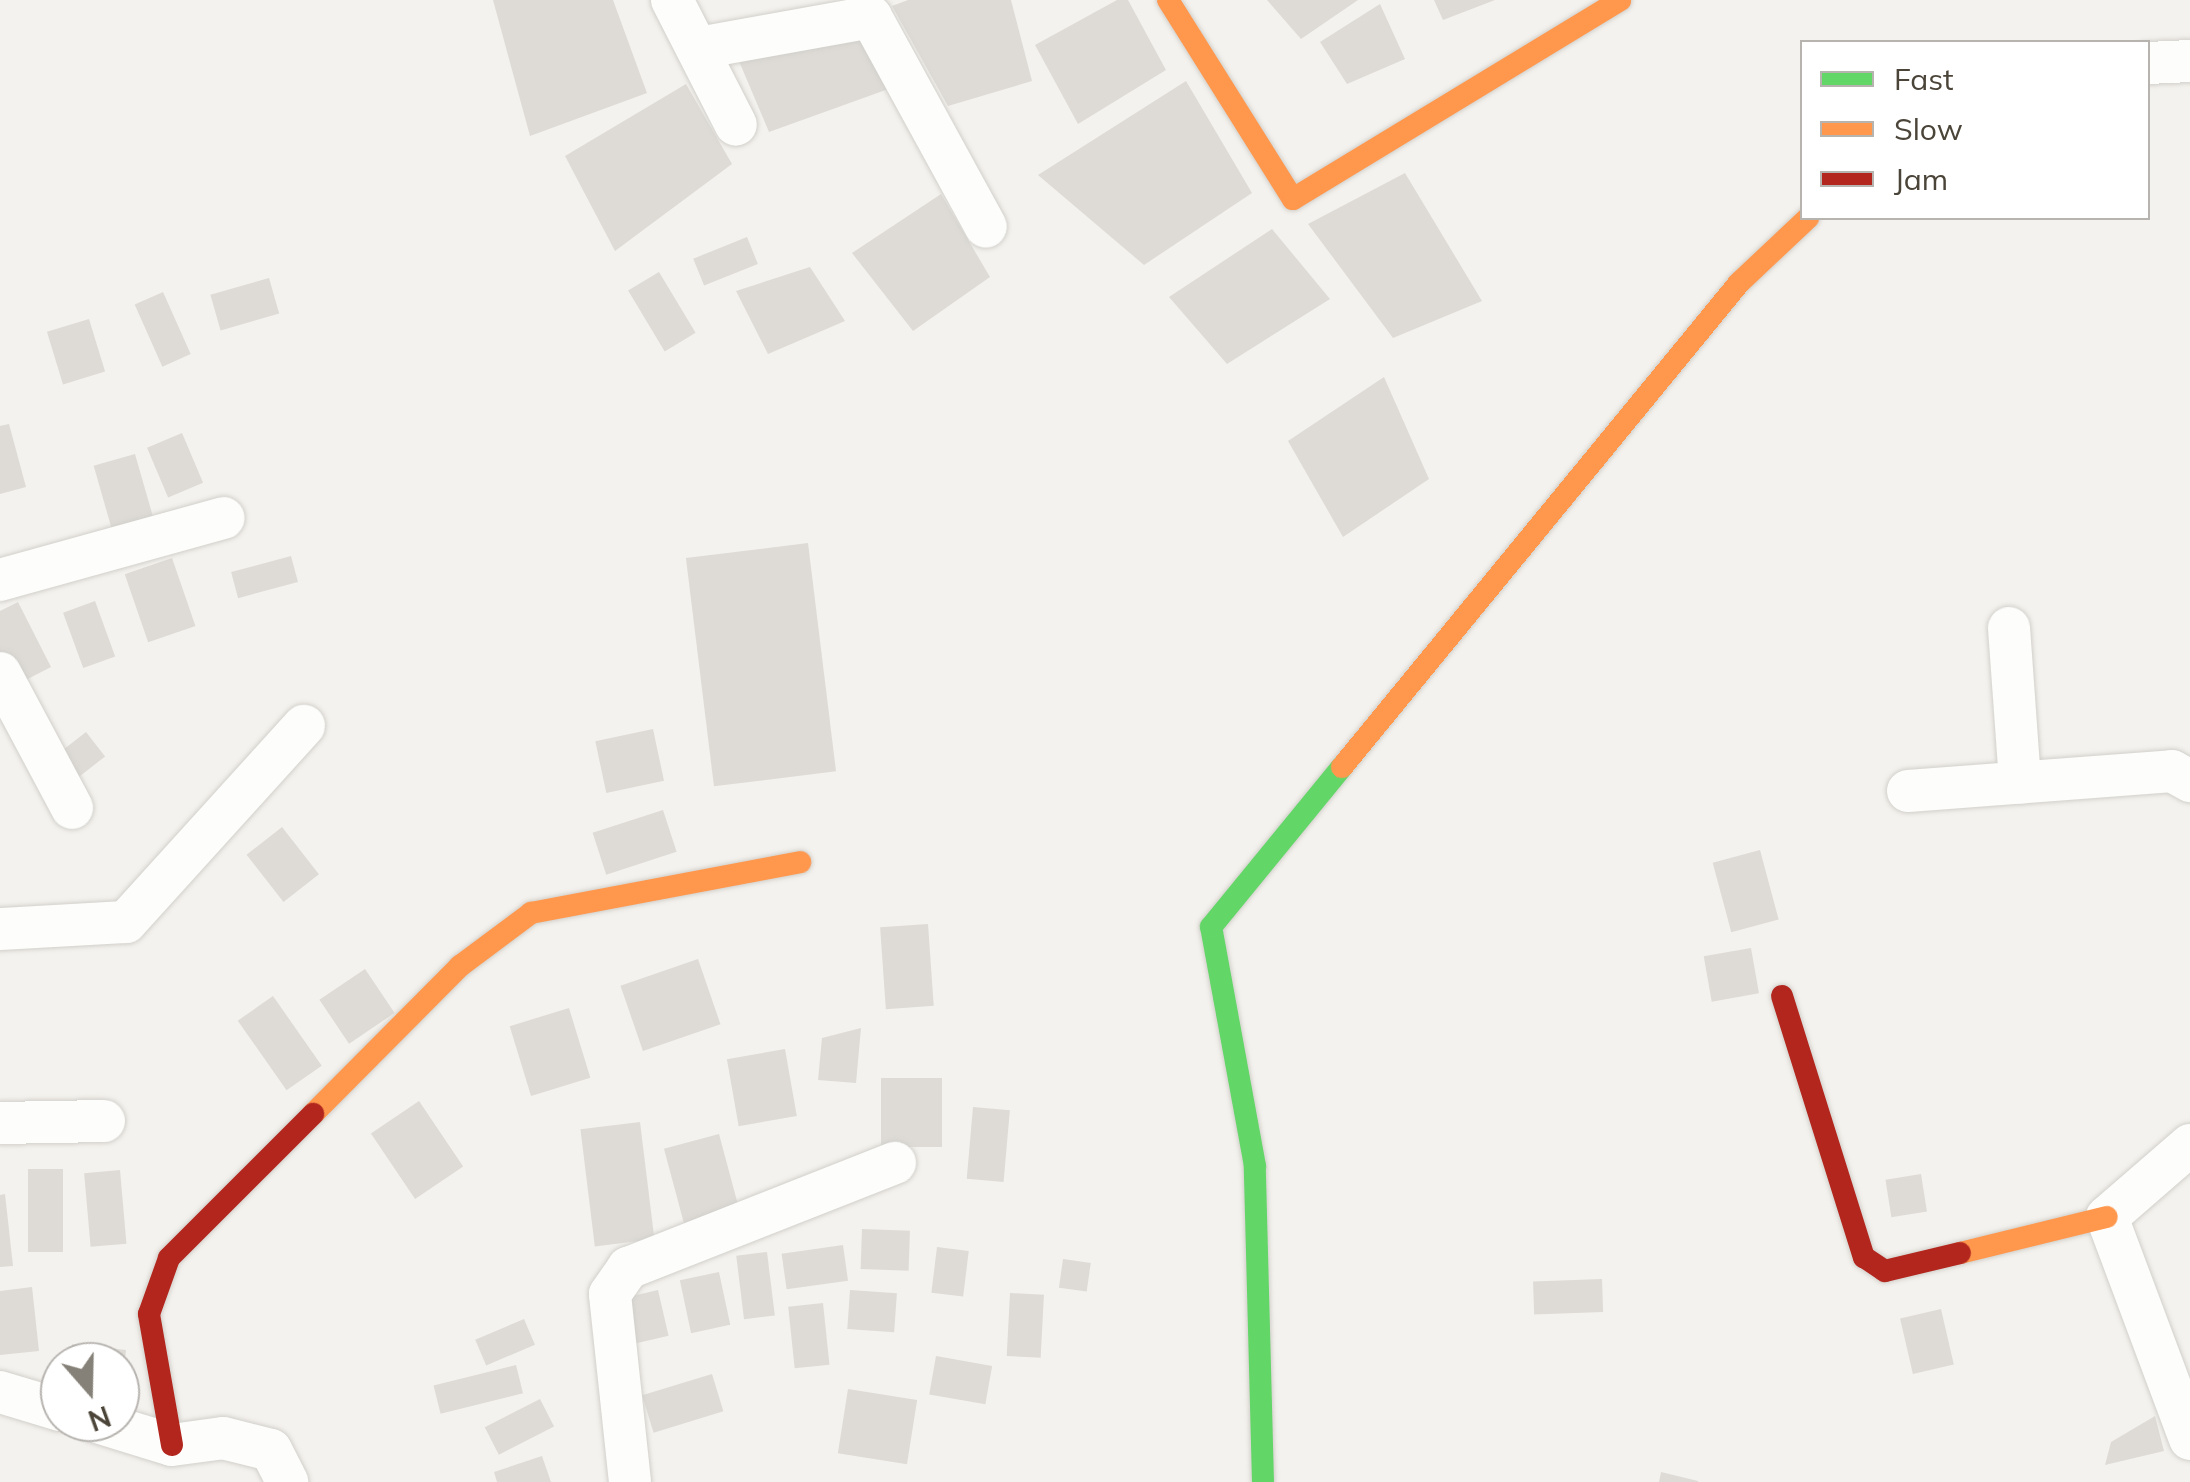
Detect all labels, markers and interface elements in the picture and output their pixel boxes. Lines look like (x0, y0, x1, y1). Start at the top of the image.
legend (1800, 40, 2150, 220)
text: Fast (1894, 60, 1954, 98)
text: Slow (1894, 110, 1963, 148)
text: Jam (1894, 160, 1948, 198)
north arrow (40, 1342, 140, 1442)
text: N (84, 1399, 116, 1439)

